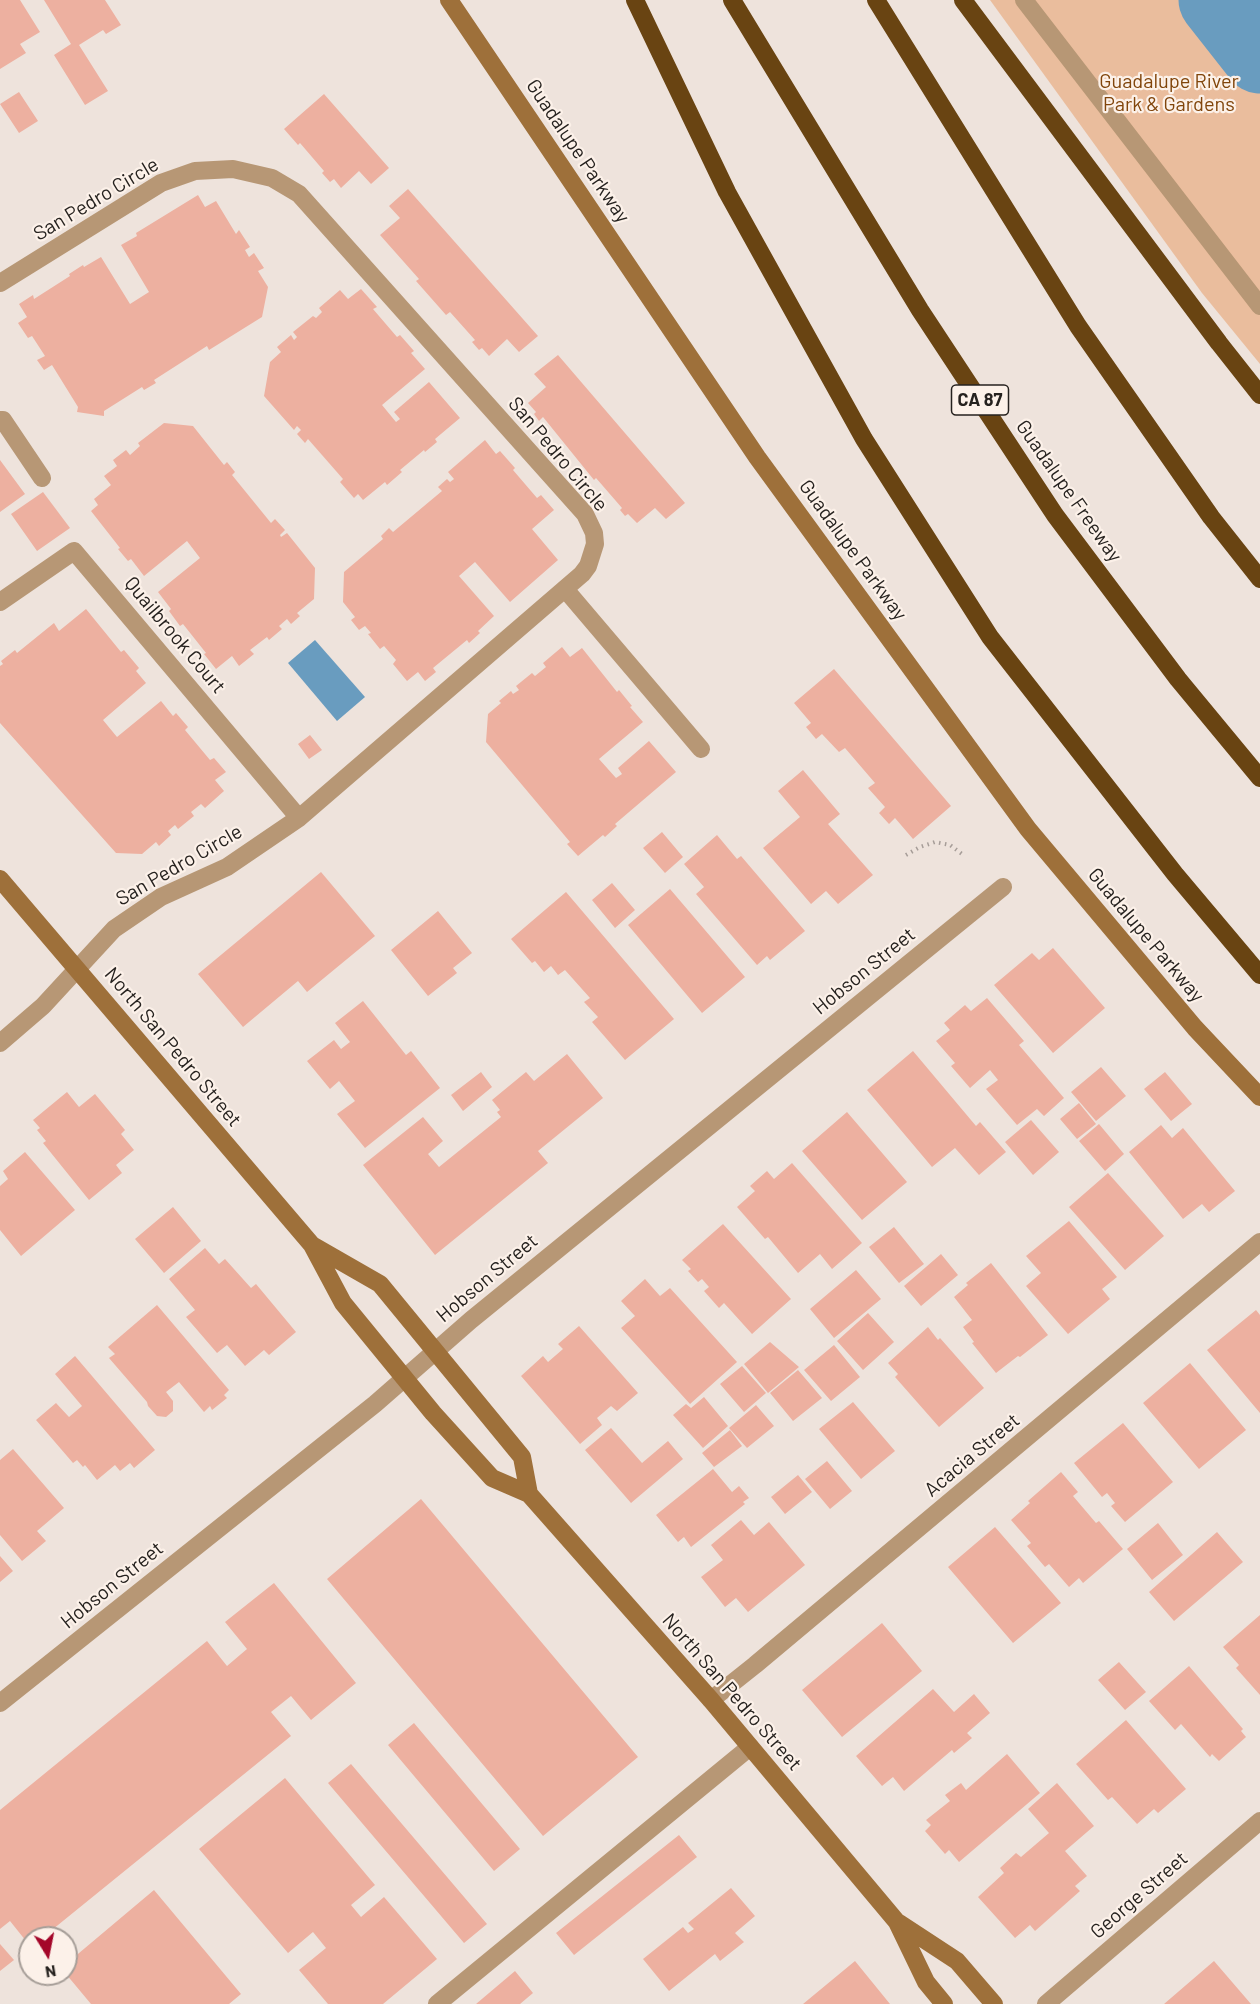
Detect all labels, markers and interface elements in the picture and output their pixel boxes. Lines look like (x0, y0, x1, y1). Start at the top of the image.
park label: Guadalupe River Park & Gardens (1099, 69, 1239, 116)
street label: Guadalupe Parkway (521, 75, 635, 227)
street label: San Pedro Circle (29, 152, 163, 246)
road number: CA 87 (952, 385, 1008, 415)
street label: San Pedro Circle (503, 392, 613, 516)
street label: Guadalupe Freeway (1011, 415, 1127, 567)
street label: Guadalupe Parkway (794, 475, 912, 625)
street label: Quailbrook Court (119, 572, 231, 698)
street label: San Pedro Circle (112, 819, 246, 911)
street label: Guadalupe Parkway (1083, 863, 1209, 1007)
street label: Hobson Street (808, 922, 920, 1020)
street label: North San Pedro Street (99, 963, 247, 1131)
street label: Hobson Street (431, 1229, 543, 1327)
street label: Acacia Street (920, 1408, 1024, 1502)
street label: Hobson Street (56, 1536, 168, 1634)
street label: North San Pedro Street (657, 1608, 807, 1776)
street label: George Street (1086, 1846, 1192, 1944)
north arrow (18, 1926, 78, 1986)
text: N (44, 1962, 58, 1983)

